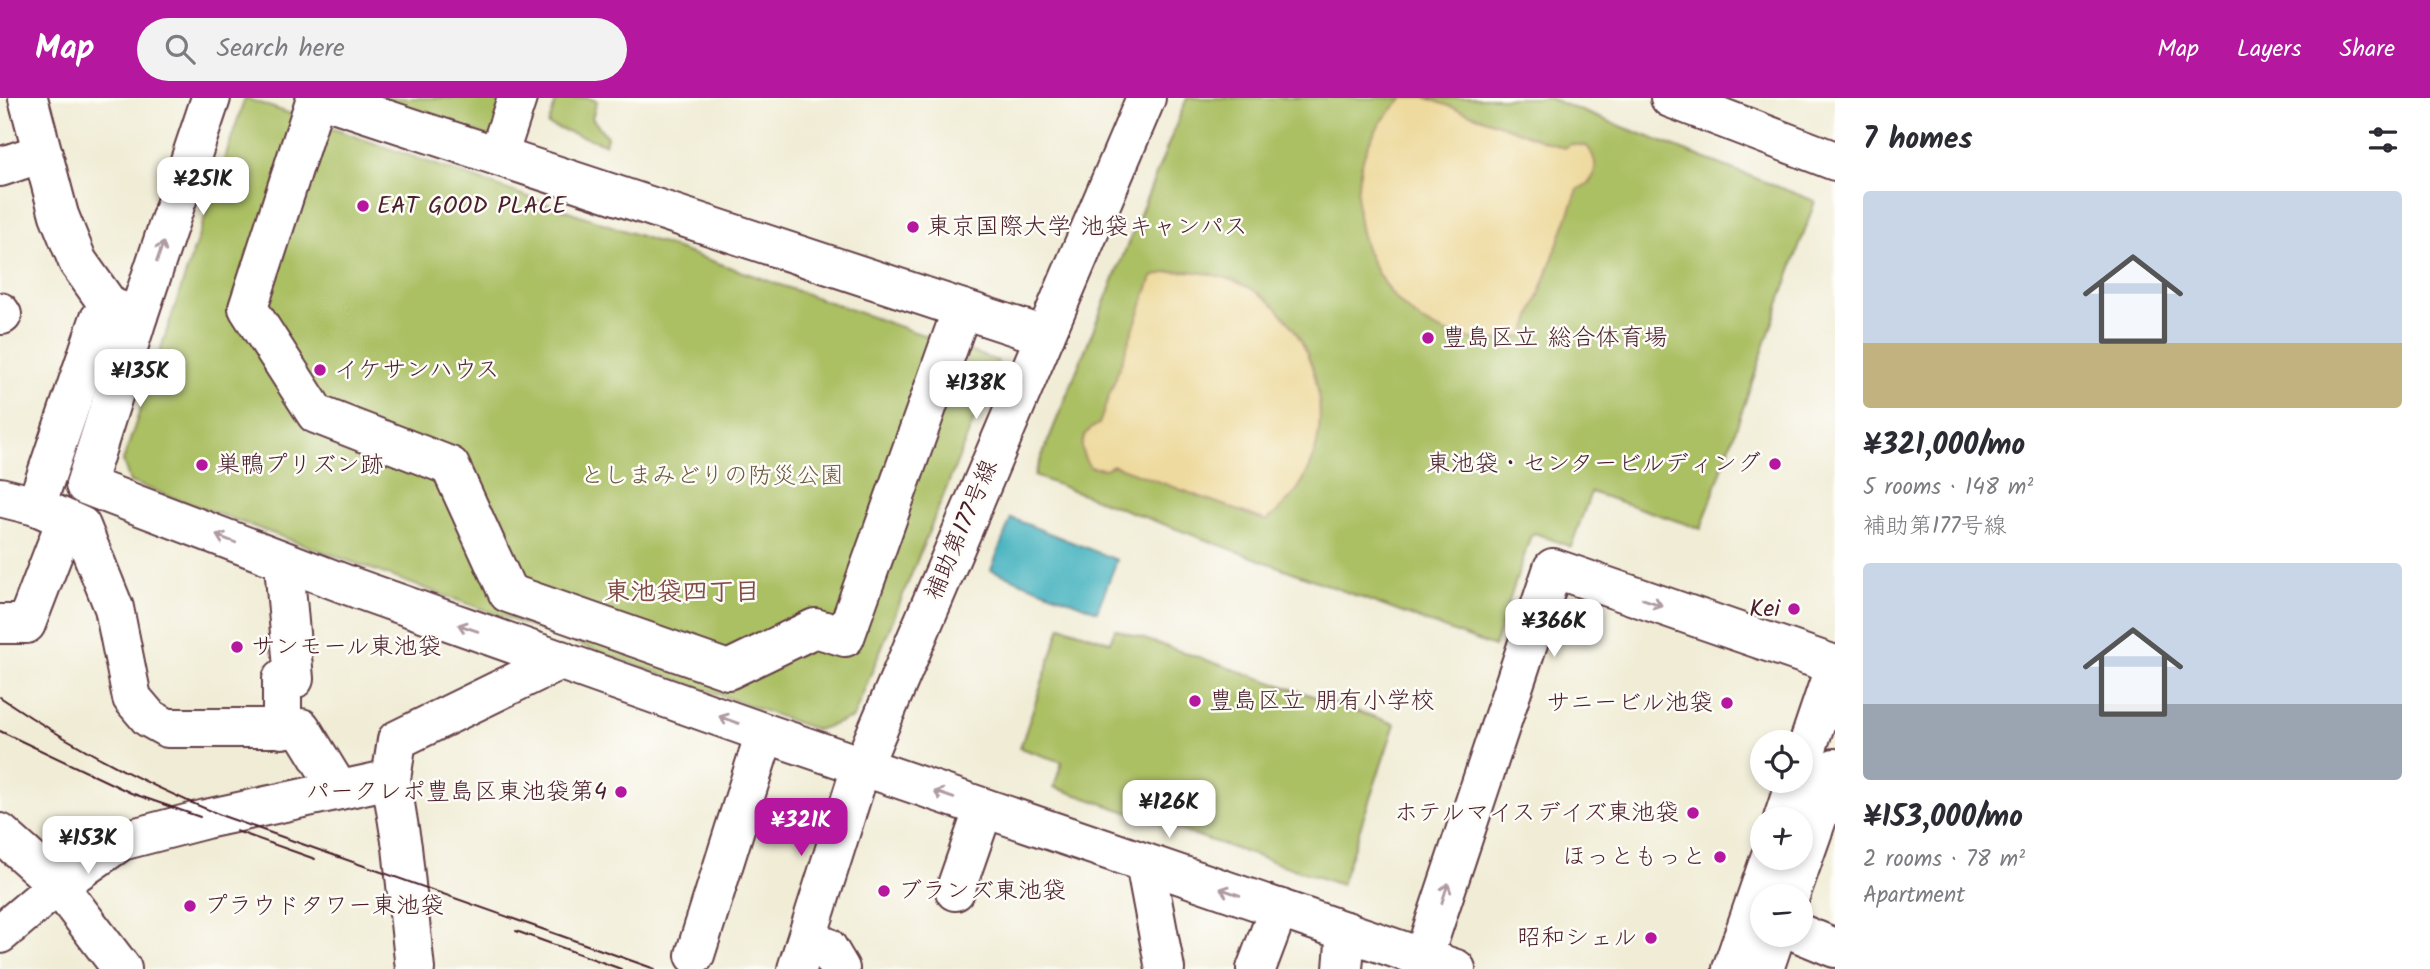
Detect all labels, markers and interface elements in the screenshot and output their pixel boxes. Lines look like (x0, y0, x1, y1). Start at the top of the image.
search box (137, 18, 627, 81)
text: Map (35, 23, 95, 76)
text: Search here (217, 28, 345, 70)
icon: search (161, 30, 199, 68)
text: Map (2157, 30, 2199, 69)
text: Layers (2237, 30, 2301, 69)
text: Share (2339, 30, 2395, 69)
text: 7 homes (1863, 116, 1973, 164)
icon: filters (2364, 121, 2402, 159)
pin: ¥251K (154, 158, 252, 217)
text: ¥251K (173, 162, 233, 198)
place label: EAT GOOD PLACE (377, 187, 567, 226)
marker: EAT GOOD PLACE (355, 198, 371, 214)
place label: 東京国際大学 池袋キャンパス (927, 208, 1248, 247)
marker: 東京国際大学 池袋キャンパス (905, 219, 921, 235)
icon: home (2070, 236, 2196, 362)
one-way arrow (155, 241, 167, 263)
place label: 豊島区立 総合体育場 (1442, 319, 1668, 358)
marker: 豊島区立 総合体育場 (1420, 330, 1436, 346)
pin: ¥135K (91, 350, 189, 409)
place label: イケサンハウス (334, 351, 500, 390)
text: ¥135K (110, 354, 170, 390)
marker: イケサンハウス (312, 362, 328, 378)
pin: ¥138K (927, 362, 1025, 421)
text: ¥138K (945, 366, 1007, 402)
text: ¥321,000/mo (1863, 422, 2025, 470)
place label: 東池袋・センタービルディング (1426, 445, 1761, 484)
place label: 巣鴨プリズン跡 (216, 446, 384, 485)
street label: 補助第177号線 (915, 453, 1009, 607)
marker: 東池袋・センタービルディング (1767, 456, 1783, 472)
marker: 巣鴨プリズン跡 (194, 457, 210, 473)
park label: としまみどりの防災公園 (580, 457, 844, 496)
text: 5 rooms · 148 m² (1863, 470, 2033, 506)
text: 補助第177号線 (1863, 509, 2006, 545)
one-way arrow (215, 532, 237, 545)
district label: 東池袋四丁目 (604, 572, 760, 614)
place label: Kei (1749, 590, 1781, 629)
one-way arrow (1641, 597, 1663, 609)
pin: ¥366K (1505, 600, 1603, 659)
marker: Kei (1786, 601, 1802, 617)
text: ¥366K (1521, 604, 1587, 640)
icon: home (2070, 609, 2196, 735)
one-way arrow (458, 621, 480, 633)
place label: サンモール東池袋 (251, 628, 442, 667)
marker: サンモール東池袋 (229, 639, 245, 655)
place label: 豊島区立 朋有小学校 (1209, 682, 1435, 721)
place label: サニービル池袋 (1546, 684, 1713, 723)
marker: 豊島区立 朋有小学校 (1187, 693, 1203, 709)
marker: サニービル池袋 (1719, 695, 1735, 711)
one-way arrow (718, 713, 740, 726)
map controls (1750, 730, 1813, 947)
button: locate (1750, 730, 1813, 793)
place label: パークレポ豊島区東池袋第4 (306, 773, 607, 812)
pin: ¥126K (1120, 780, 1218, 840)
marker: パークレポ豊島区東池袋第4 (613, 784, 629, 800)
text: ¥126K (1139, 785, 1199, 821)
one-way arrow (934, 788, 956, 800)
place label: ホテルマイスデイズ東池袋 (1394, 794, 1679, 833)
text: ¥153,000/mo (1863, 794, 2023, 842)
pin: ¥321K (752, 798, 850, 858)
text: ¥321K (771, 803, 831, 839)
marker: ホテルマイスデイズ東池袋 (1685, 805, 1701, 821)
button: + (1750, 807, 1813, 870)
pin: ¥153K (39, 816, 137, 876)
text: ¥153K (58, 821, 118, 857)
place label: ほっともっと (1562, 838, 1706, 877)
text: 2 rooms · 78 m² (1863, 842, 2025, 878)
marker: ほっともっと (1712, 849, 1728, 865)
place label: ブランズ東池袋 (898, 872, 1066, 911)
text: Apartment (1863, 878, 1965, 914)
one-way arrow (1439, 882, 1452, 904)
marker: ブランズ東池袋 (876, 883, 892, 899)
one-way arrow (1219, 884, 1241, 897)
button: − (1750, 884, 1813, 947)
place label: プラウドタワー東池袋 (204, 887, 444, 926)
marker: プラウドタワー東池袋 (182, 898, 198, 914)
place label: 昭和シェル (1517, 919, 1637, 958)
marker: 昭和シェル (1643, 930, 1659, 946)

